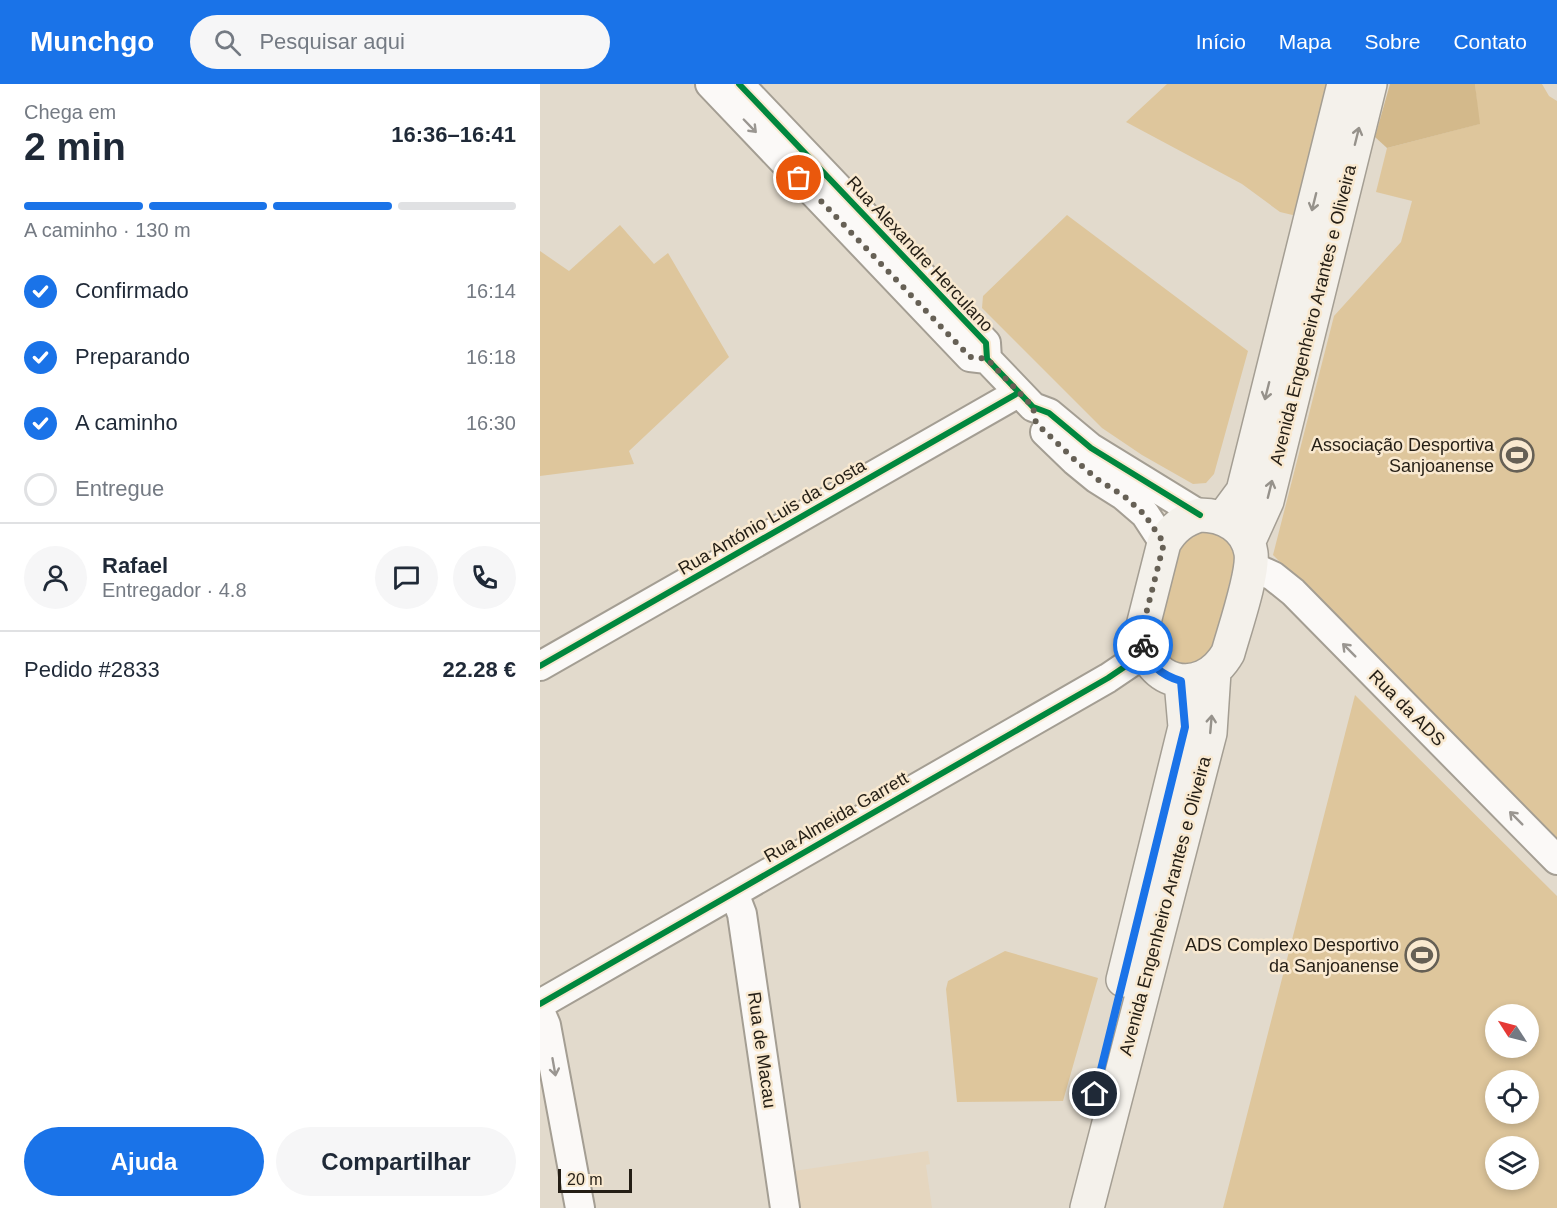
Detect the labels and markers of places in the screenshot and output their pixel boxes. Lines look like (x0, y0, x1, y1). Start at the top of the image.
pin (773, 152, 824, 203)
place label: Associação Desportiva Sanjoanense (1311, 435, 1495, 476)
sports icon: Associação Desportiva Sanjoanense (1499, 437, 1535, 473)
place label: ADS Complexo Desportivo da Sanjoanense (1185, 935, 1399, 976)
sports icon: ADS Complexo Desportivo da Sanjoanense (1404, 937, 1440, 973)
pin (1069, 1068, 1120, 1119)

